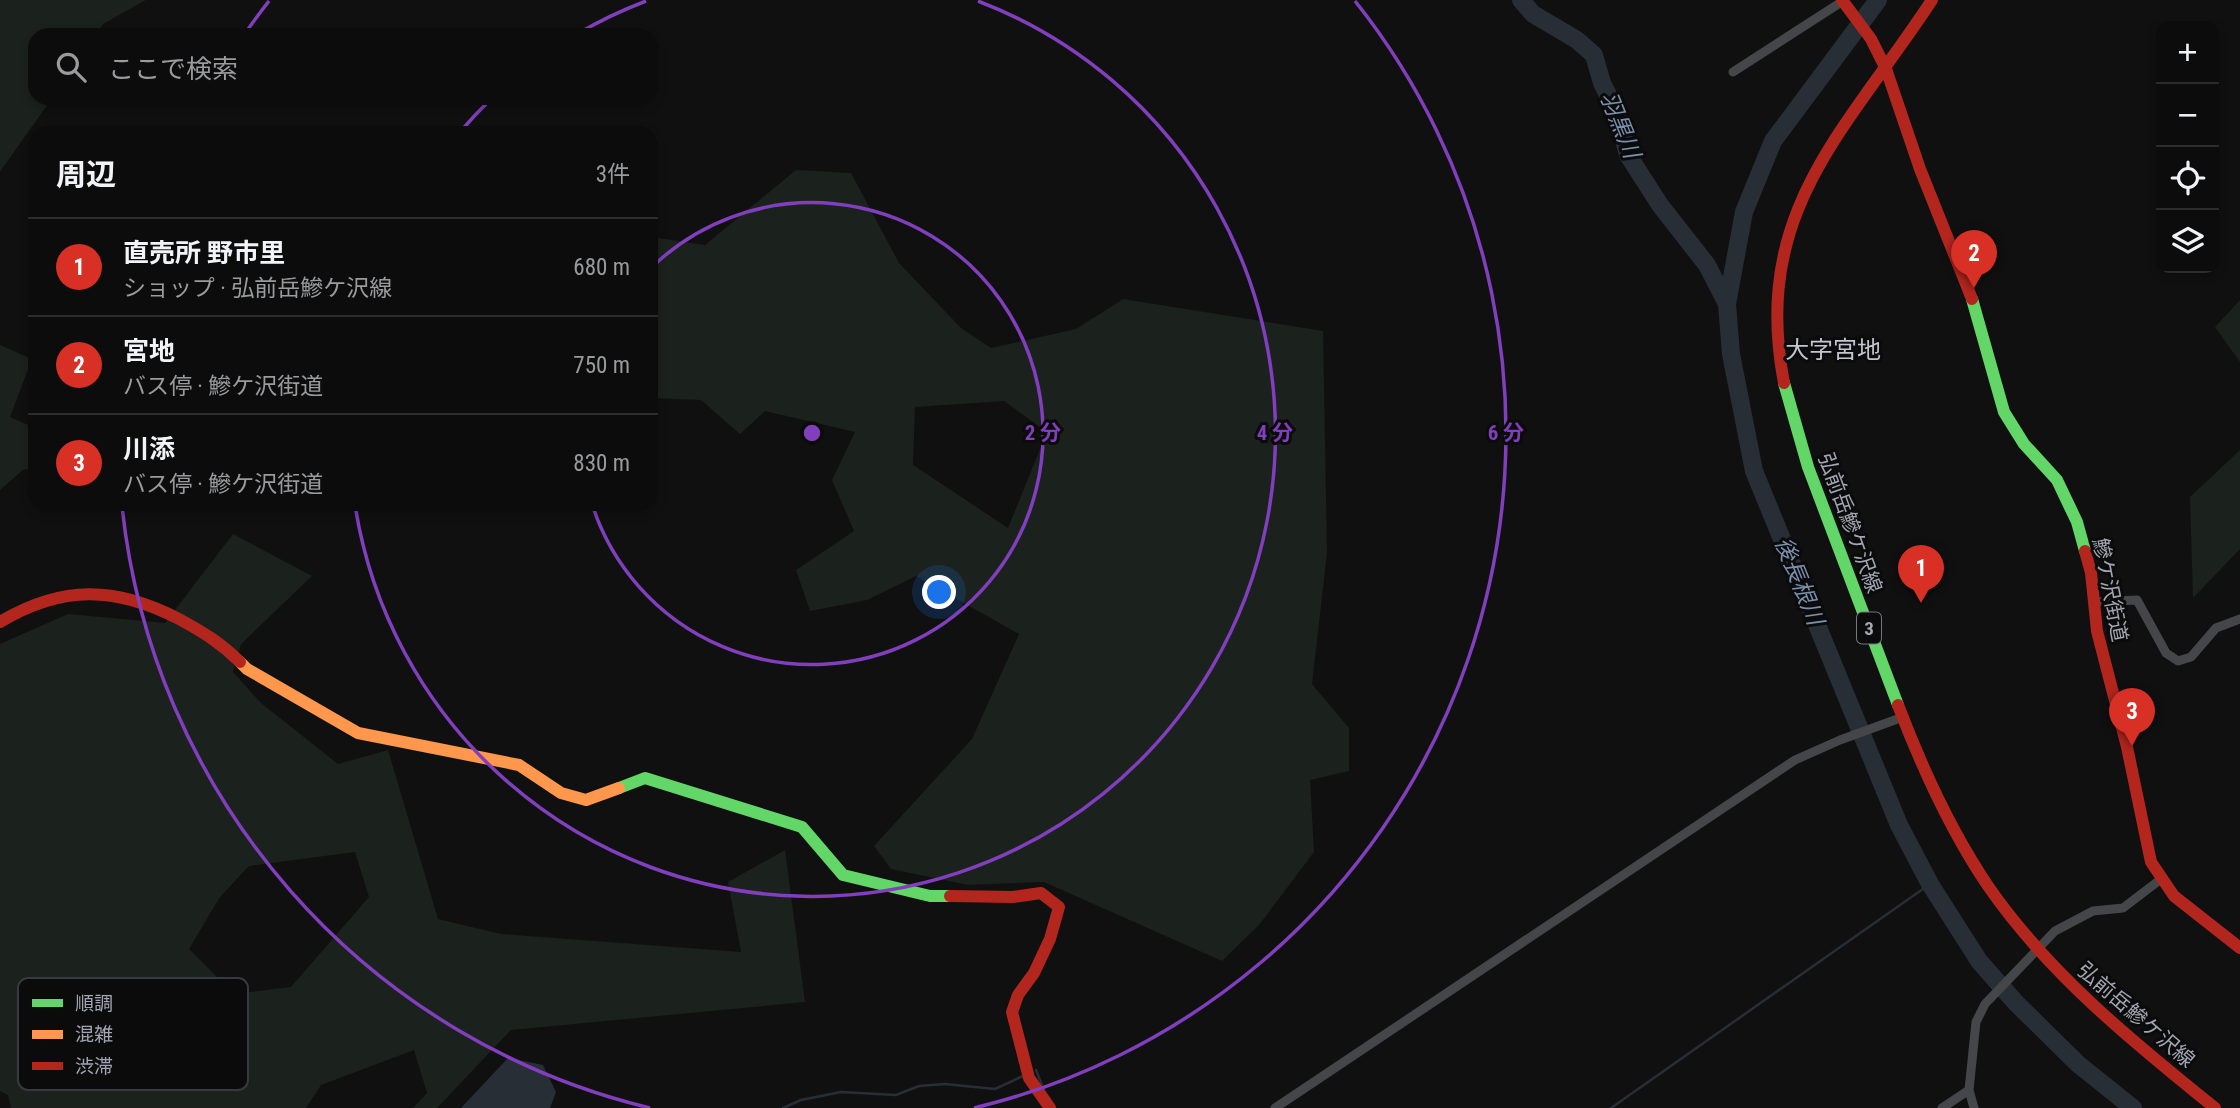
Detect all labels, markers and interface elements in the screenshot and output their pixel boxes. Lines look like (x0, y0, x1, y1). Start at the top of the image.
map controls (2156, 21, 2219, 273)
button: + (2156, 21, 2219, 84)
search box (28, 28, 658, 105)
icon: search (52, 48, 90, 86)
text: ここで検索 (108, 54, 238, 84)
button: − (2156, 84, 2219, 147)
water label: 羽黒川 (1595, 88, 1647, 165)
button: locate (2156, 147, 2219, 210)
text: 周辺 (56, 157, 116, 192)
text: 3件 (596, 161, 630, 188)
button: layers (2156, 210, 2219, 273)
pin: 2 (1951, 230, 1997, 288)
text: 直売所 野市里 (123, 238, 285, 268)
text: 1 (73, 254, 85, 281)
text: 680 m (573, 254, 630, 281)
text: ショップ · 弘前岳鰺ケ沢線 (123, 275, 392, 302)
text: 宮地 (123, 336, 175, 366)
district label: 大字宮地 (1785, 336, 1881, 364)
text: 2 (73, 352, 85, 379)
text: 750 m (573, 352, 630, 379)
text: バス停 · 鰺ケ沢街道 (123, 373, 323, 400)
centre of rings (800, 421, 824, 445)
text: 2 分 (1025, 421, 1061, 445)
text: 4 分 (1257, 421, 1293, 445)
text: 6 分 (1488, 421, 1524, 445)
text: 川添 (123, 434, 175, 464)
text: 3 (73, 450, 85, 477)
text: 830 m (573, 450, 630, 477)
street label: 弘前岳鰺ケ沢線 (1814, 450, 1886, 596)
text: バス停 · 鰺ケ沢街道 (123, 471, 323, 498)
water label: 後長根川 (1769, 533, 1830, 631)
street label: 鰺ケ沢街道 (2088, 536, 2132, 644)
pin: 1 (1898, 545, 1944, 603)
your location (922, 575, 956, 609)
road number: 3 (1857, 612, 1881, 643)
pin: 3 (2109, 688, 2155, 746)
street label: 弘前岳鰺ケ沢線 (2073, 958, 2199, 1072)
legend (18, 978, 248, 1090)
text: 順調 (75, 992, 113, 1015)
text: 混雑 (75, 1023, 113, 1046)
text: 渋滞 (75, 1055, 113, 1078)

